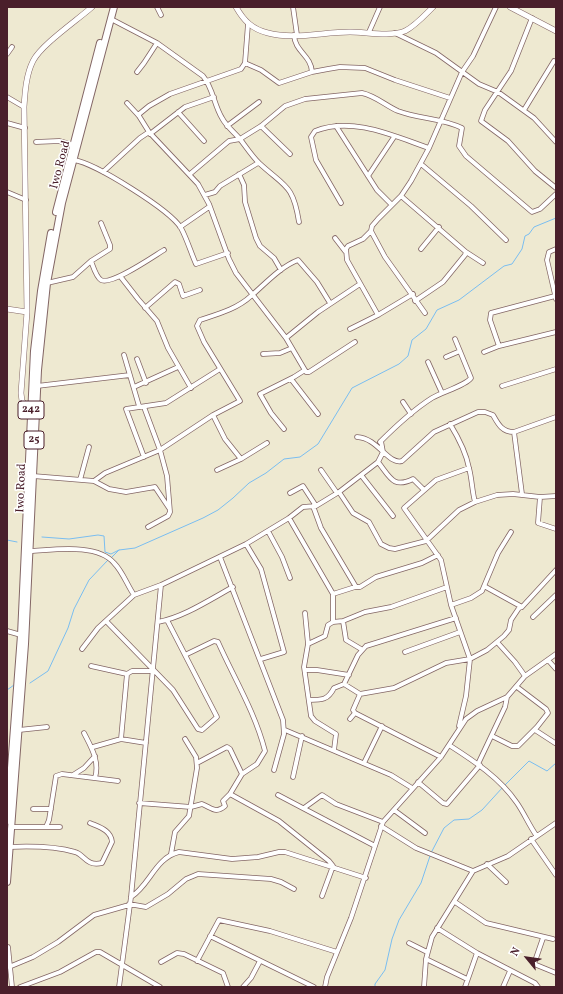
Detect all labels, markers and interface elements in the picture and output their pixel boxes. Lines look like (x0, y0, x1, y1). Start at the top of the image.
street label: Iwo Road (48, 139, 74, 191)
road number: 242 (18, 401, 44, 419)
road number: 25 (24, 431, 44, 449)
street label: Iwo Road (14, 463, 30, 513)
north arrow (507, 938, 547, 978)
text: N (508, 945, 525, 959)

